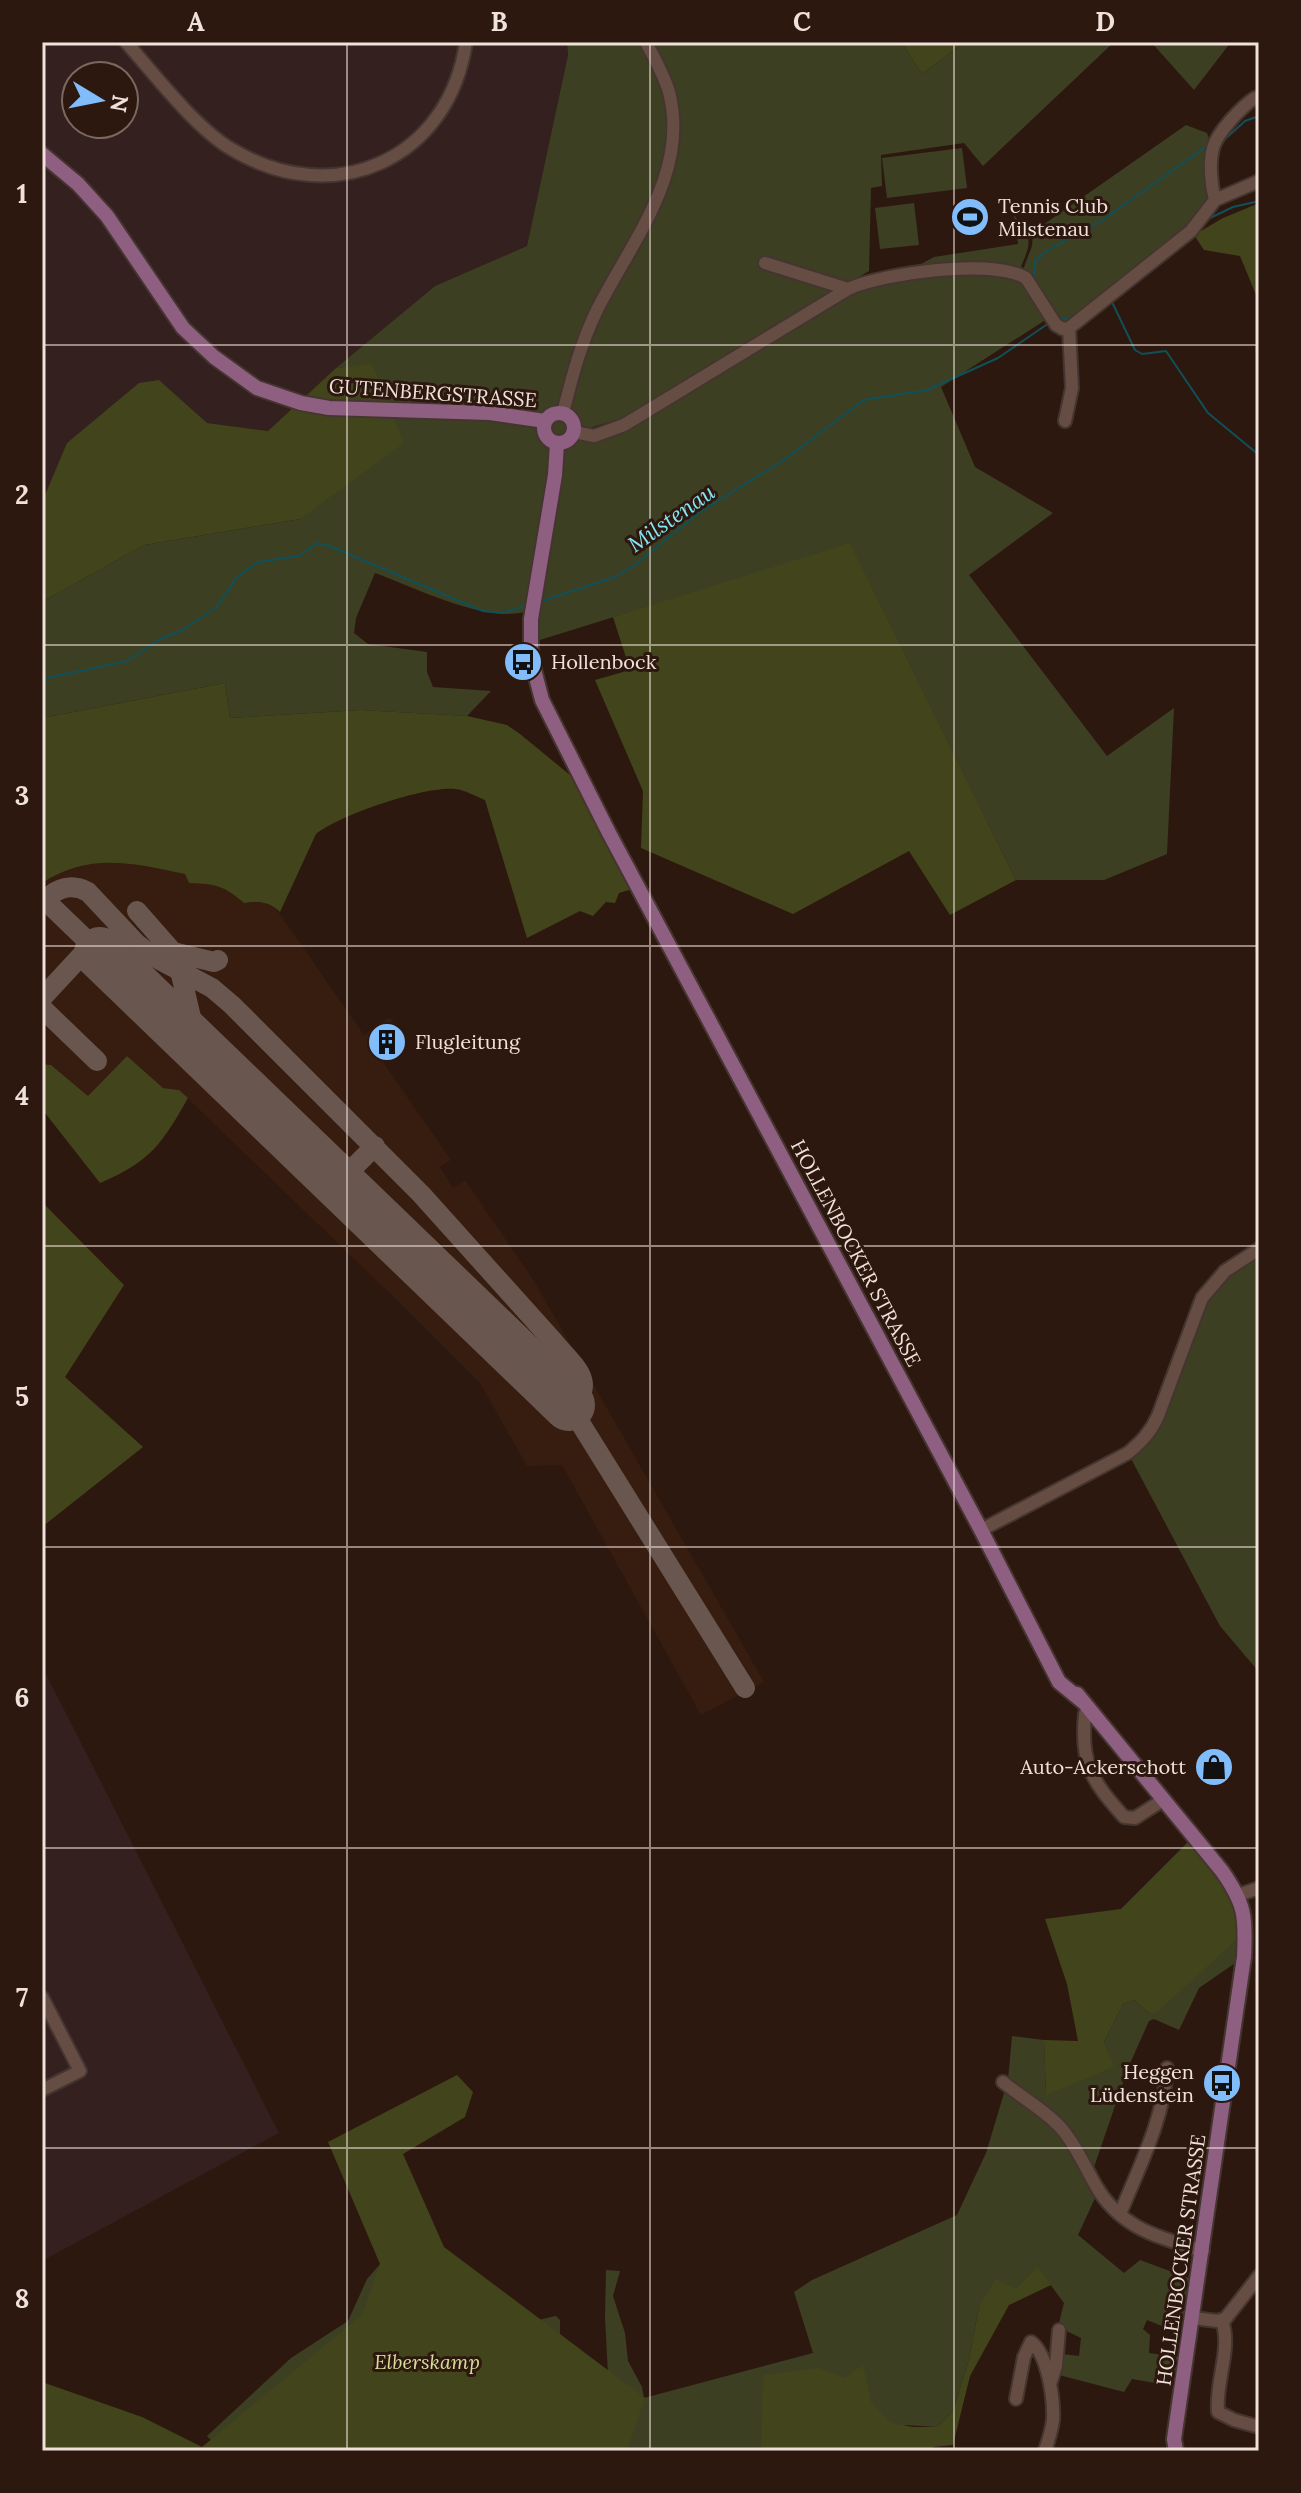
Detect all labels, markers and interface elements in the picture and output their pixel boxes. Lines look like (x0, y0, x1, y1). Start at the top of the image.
text: A (187, 5, 205, 38)
text: B (490, 5, 508, 38)
text: C (793, 5, 811, 38)
text: D (1095, 5, 1115, 38)
north arrow (60, 60, 140, 140)
text: N (104, 93, 135, 114)
text: 1 (17, 177, 27, 210)
place label: Tennis Club Milstenau (998, 193, 1108, 241)
sports icon: Tennis Club Milstenau (949, 196, 991, 238)
street label: GUTENBERGSTRASSE (328, 373, 538, 412)
text: 2 (15, 478, 29, 511)
water label: Milstenau (622, 478, 720, 558)
bus stop icon: Hollenbock (502, 641, 544, 683)
place label: Hollenbock (551, 649, 657, 674)
text: 3 (15, 779, 29, 812)
building icon: Flugleitung (366, 1021, 408, 1063)
place label: Flugleitung (415, 1029, 521, 1054)
text: 4 (15, 1079, 29, 1112)
street label: HOLLENBOCKER STRASSE (786, 1135, 927, 1371)
text: 5 (15, 1380, 29, 1413)
text: 6 (15, 1681, 29, 1714)
shop icon: Auto-Ackerschott (1193, 1746, 1235, 1788)
place label: Auto-Ackerschott (1019, 1754, 1186, 1779)
text: 7 (16, 1981, 28, 2014)
place label: Heggen Lüdenstein (1090, 2059, 1194, 2107)
bus stop icon: Heggen Lüdenstein (1201, 2062, 1243, 2104)
street label: HOLLENBOCKER STRASSE (1150, 2133, 1211, 2387)
text: 8 (15, 2282, 29, 2315)
park label: Elberskamp (374, 2349, 480, 2374)

